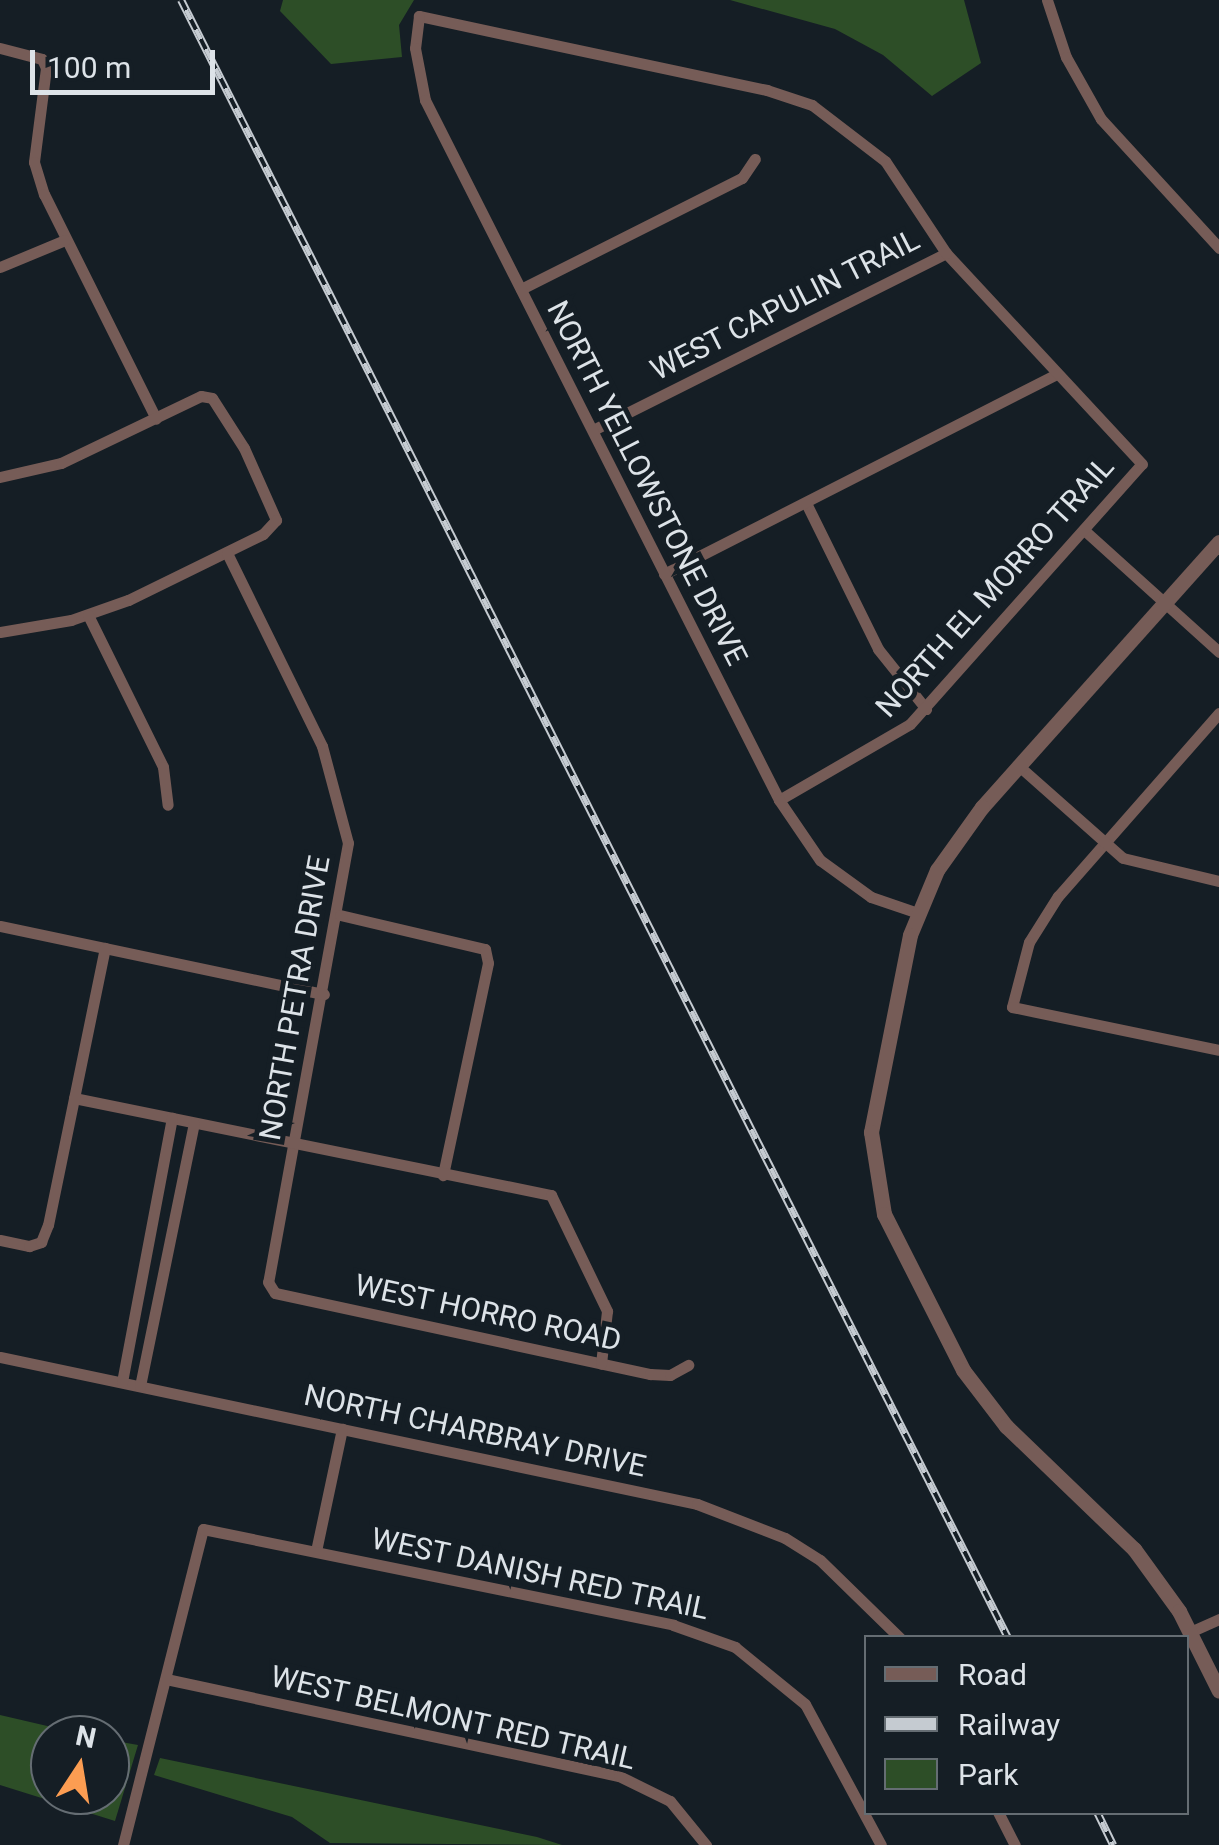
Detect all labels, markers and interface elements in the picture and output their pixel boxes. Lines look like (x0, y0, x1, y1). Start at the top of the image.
scale bar (35, 30, 220, 92)
text: 100 m (47, 50, 131, 85)
street label: WEST CAPULIN TRAIL (644, 221, 926, 389)
street label: NORTH YELLOWSTONE DRIVE (539, 295, 755, 671)
street label: NORTH EL MORRO TRAIL (868, 449, 1122, 725)
street label: NORTH PETRA DRIVE (252, 853, 338, 1143)
street label: WEST HORRO ROAD (351, 1267, 625, 1359)
street label: NORTH CHARBRAY DRIVE (301, 1377, 649, 1485)
street label: WEST DANISH RED TRAIL (368, 1521, 712, 1627)
legend (864, 1635, 1189, 1815)
text: Road (958, 1657, 1027, 1692)
street label: WEST BELMONT RED TRAIL (266, 1658, 640, 1778)
text: Railway (958, 1707, 1060, 1742)
north arrow (30, 1715, 130, 1815)
text: N (73, 1719, 99, 1755)
text: Park (958, 1757, 1018, 1792)

